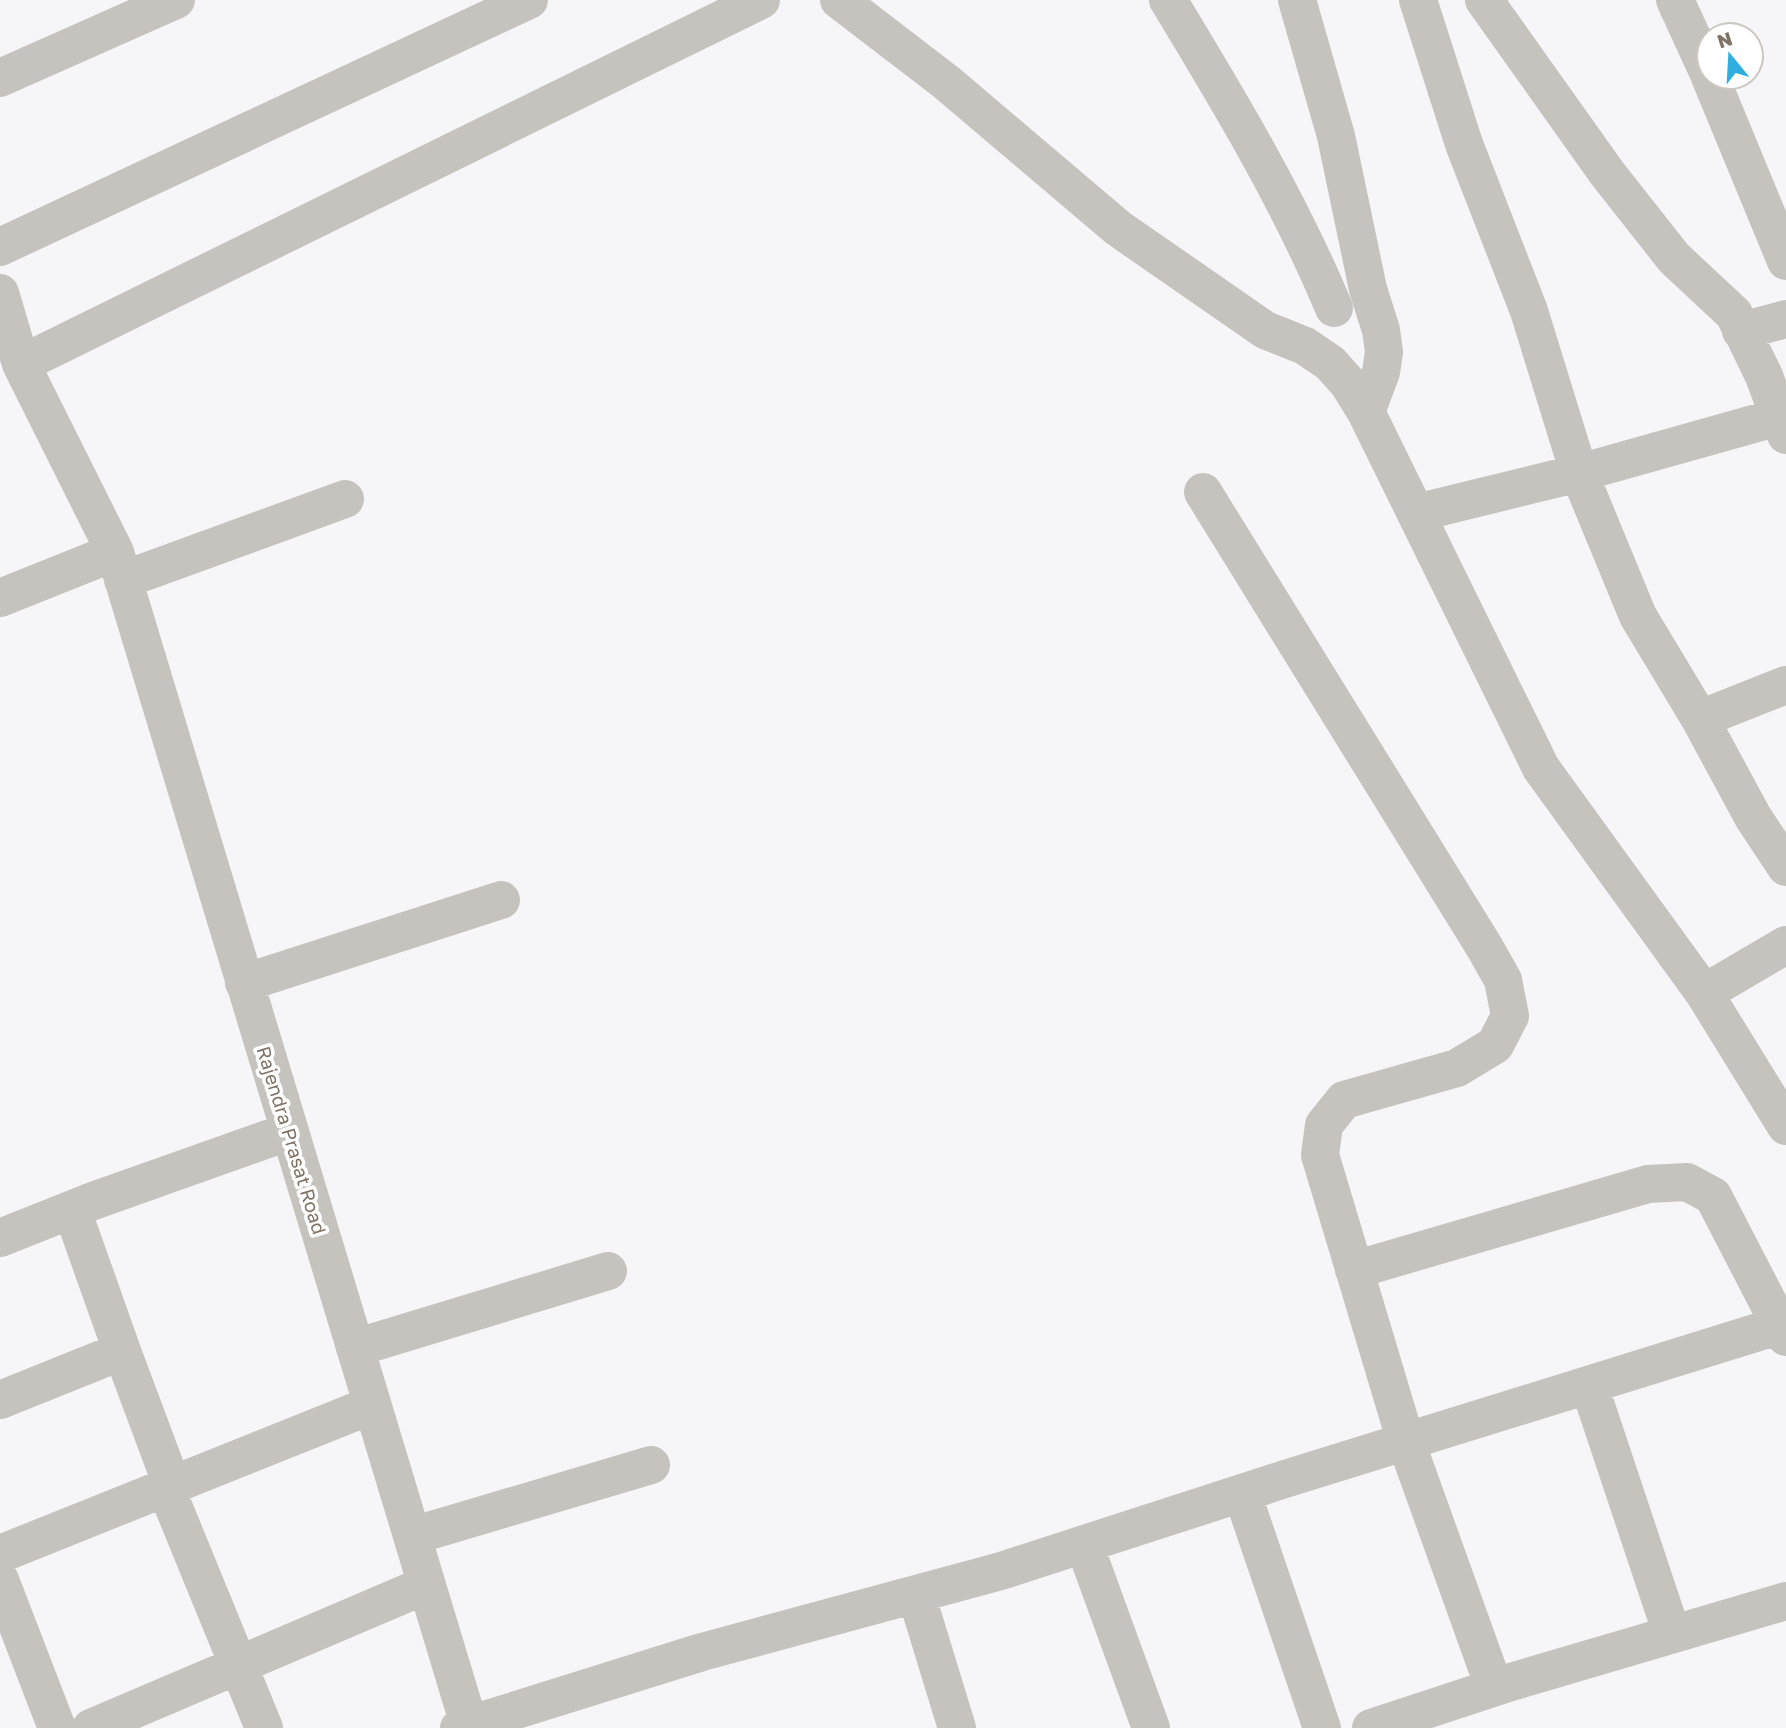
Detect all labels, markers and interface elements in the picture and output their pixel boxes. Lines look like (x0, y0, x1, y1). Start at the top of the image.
north arrow (1695, 21, 1765, 91)
text: N (1714, 26, 1735, 53)
street label: Rajendra Prasat Road (252, 1043, 332, 1237)

